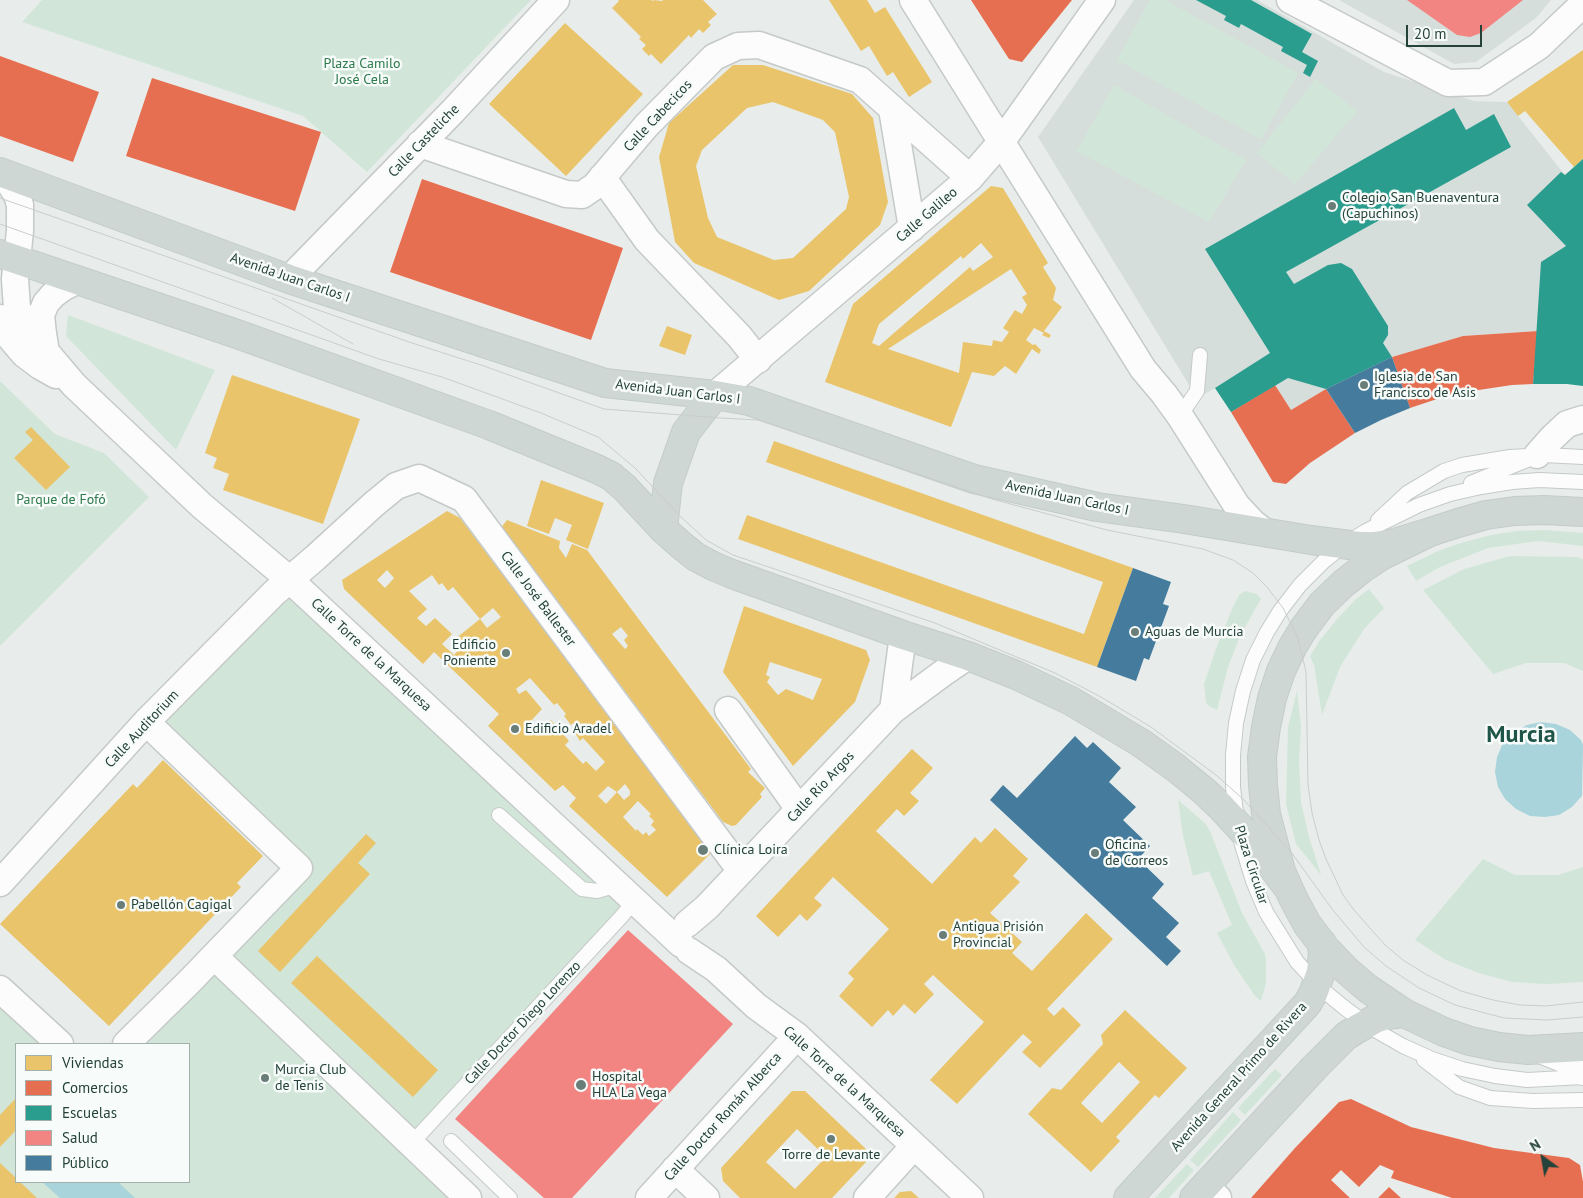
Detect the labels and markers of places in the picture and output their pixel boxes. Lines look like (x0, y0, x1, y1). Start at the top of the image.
place label: Colegio San Buenaventura (Capuchinos) (1342, 190, 1499, 222)
marker: Colegio San Buenaventura (Capuchinos) (1326, 200, 1338, 212)
place label: Iglesia de San Francisco de Asis (1374, 369, 1476, 402)
marker: Iglesia de San Francisco de Asis (1358, 379, 1370, 391)
place label: Aguas de Murcia (1145, 624, 1243, 640)
marker: Aguas de Murcia (1129, 626, 1141, 638)
place label: Edificio Poniente (443, 637, 496, 670)
marker: Edificio Poniente (500, 647, 512, 659)
place label: Edificio Aradel (525, 721, 611, 737)
marker: Edificio Aradel (509, 723, 521, 735)
place label: Oficina de Correos (1105, 837, 1168, 870)
place label: Clínica Loira (714, 842, 788, 858)
marker: Clínica Loira (696, 843, 710, 857)
marker: Oficina de Correos (1089, 847, 1101, 859)
place label: Pabellón Cagigal (131, 897, 232, 913)
marker: Pabellón Cagigal (115, 899, 127, 911)
place label: Antigua Prisión Provincial (953, 919, 1044, 952)
marker: Antigua Prisión Provincial (937, 929, 949, 941)
place label: Murcia Club de Tenis (275, 1062, 346, 1094)
place label: Hospital HLA La Vega (592, 1069, 667, 1102)
marker: Murcia Club de Tenis (259, 1072, 271, 1084)
marker: Hospital HLA La Vega (574, 1078, 588, 1092)
marker: Torre de Levante (825, 1133, 837, 1145)
place label: Torre de Levante (782, 1147, 880, 1163)

